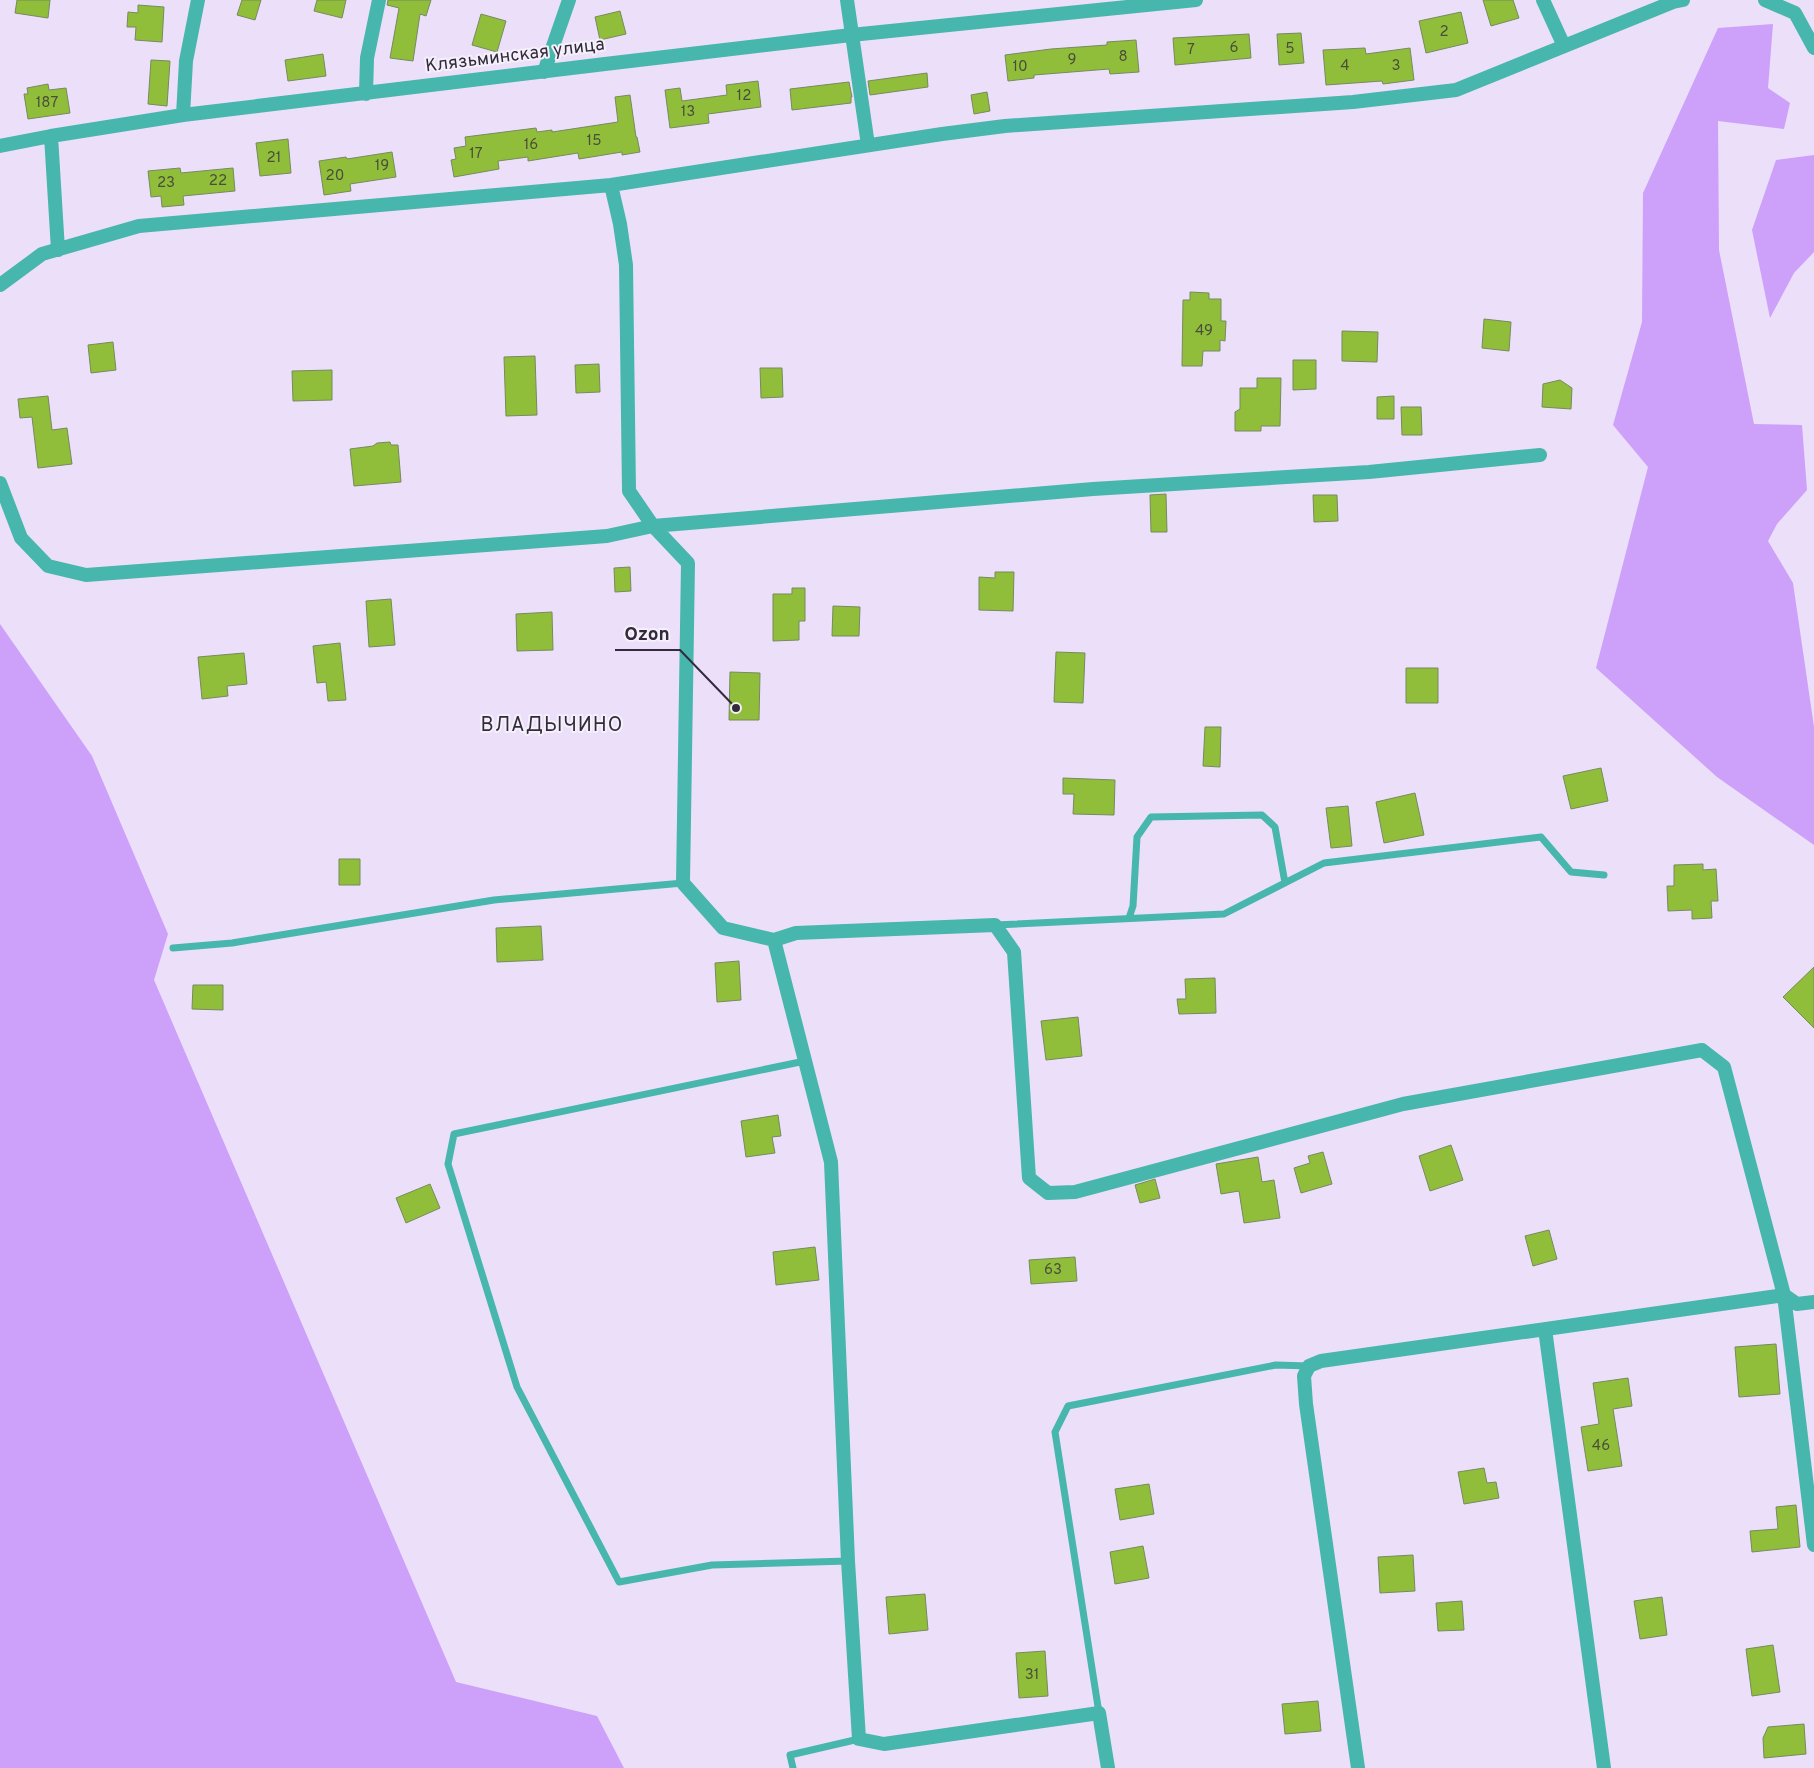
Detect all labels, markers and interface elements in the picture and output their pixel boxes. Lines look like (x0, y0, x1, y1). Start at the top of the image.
house number: 2 (1439, 23, 1449, 42)
street label: Клязьминская улица (424, 34, 606, 78)
house number: 6 (1230, 39, 1239, 58)
house number: 5 (1285, 40, 1295, 59)
house number: 7 (1187, 41, 1195, 60)
house number: 8 (1118, 48, 1128, 67)
house number: 9 (1068, 51, 1076, 70)
house number: 4 (1340, 57, 1350, 76)
house number: 3 (1391, 57, 1401, 76)
house number: 10 (1012, 58, 1028, 77)
house number: 12 (737, 87, 751, 106)
house number: 187 (36, 94, 58, 113)
house number: 13 (681, 103, 695, 122)
house number: 15 (587, 132, 601, 151)
house number: 16 (524, 136, 538, 155)
house number: 17 (469, 145, 483, 164)
house number: 21 (267, 149, 281, 168)
house number: 19 (375, 157, 389, 176)
house number: 20 (326, 167, 344, 186)
house number: 22 (209, 172, 227, 191)
house number: 23 (157, 174, 175, 193)
house number: 49 (1195, 322, 1213, 341)
callout: Ozon (615, 616, 680, 650)
text: Ozon (624, 623, 670, 647)
district label: ВЛАДЫЧИНО (481, 713, 623, 739)
house number: 63 (1044, 1261, 1062, 1280)
house number: 46 (1592, 1437, 1610, 1456)
house number: 31 (1025, 1666, 1039, 1685)

